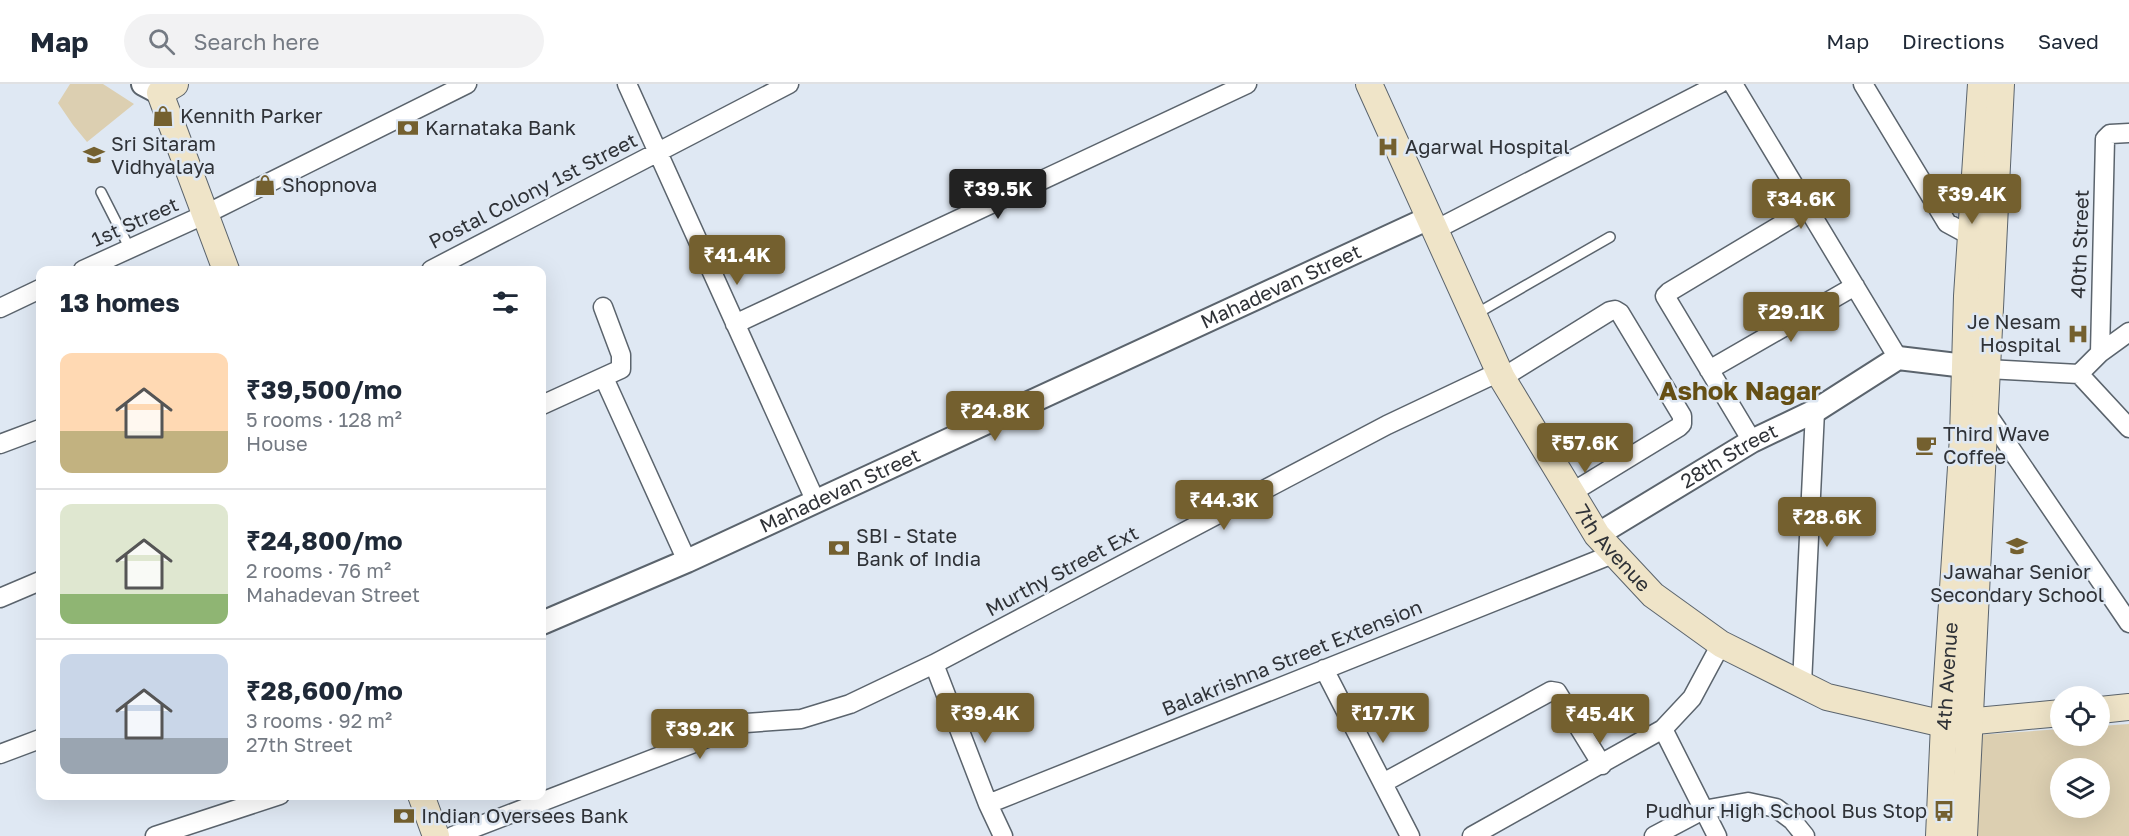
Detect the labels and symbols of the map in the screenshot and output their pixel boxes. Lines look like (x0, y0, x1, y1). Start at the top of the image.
place label: Kennith Parker (180, 103, 323, 127)
shop icon: Kennith Parker (151, 104, 175, 128)
place label: Karnataka Bank (425, 115, 576, 139)
bank icon: Karnataka Bank (396, 116, 420, 140)
street label: Postal Colony 1st Street (424, 127, 641, 253)
place label: Sri Sitaram Vidhyalaya (111, 131, 216, 178)
place label: Agarwal Hospital (1405, 134, 1570, 158)
hospital icon: Agarwal Hospital (1376, 135, 1400, 159)
school or university icon: Sri Sitaram Vidhyalaya (82, 143, 106, 167)
pin: ₹39.5K (949, 169, 1047, 220)
place label: Shopnova (282, 172, 377, 196)
shop icon: Shopnova (253, 173, 277, 197)
pin: ₹39.4K (1923, 174, 2021, 225)
pin: ₹34.6K (1752, 179, 1850, 230)
street label: 40th Street (2065, 189, 2093, 299)
street label: 1st Street (87, 191, 182, 251)
pin: ₹41.4K (688, 235, 786, 286)
street label: Mahadevan Street (1196, 238, 1365, 333)
pin: ₹29.1K (1742, 292, 1840, 343)
place label: Je Nesam Hospital (1967, 309, 2061, 356)
hospital icon: Je Nesam Hospital (2066, 322, 2090, 346)
district label: Ashok Nagar (1659, 375, 1821, 406)
pin: ₹24.8K (946, 391, 1044, 442)
street label: 28th Street (1676, 418, 1781, 493)
place label: Third Wave Coffee (1943, 421, 2050, 468)
pin: ₹57.6K (1536, 423, 1634, 474)
cafe icon: Third Wave Coffee (1914, 433, 1938, 457)
street label: Mahadevan Street (755, 442, 923, 537)
pin: ₹44.3K (1175, 480, 1273, 531)
pin: ₹28.6K (1778, 497, 1876, 548)
street label: 7th Avenue (1570, 500, 1656, 596)
street label: Murthy Street Ext (981, 520, 1142, 620)
place label: SBI - State Bank of India (856, 523, 981, 570)
school or university icon: Jawahar Senior Secondary School (2005, 534, 2029, 558)
bank icon: SBI - State Bank of India (827, 536, 851, 560)
place label: Jawahar Senior Secondary School (1930, 559, 2104, 606)
street label: Balakrishna Street Extension (1158, 594, 1425, 720)
street label: 4th Avenue (1931, 621, 1962, 731)
pin: ₹39.4K (936, 693, 1034, 744)
pin: ₹17.7K (1334, 693, 1432, 744)
pin: ₹45.4K (1551, 694, 1649, 745)
pin: ₹39.2K (651, 709, 749, 760)
place label: Pudhur High School Bus Stop (1645, 798, 1927, 822)
bus stop icon: Pudhur High School Bus Stop (1932, 799, 1956, 823)
place label: Indian Oversees Bank (421, 803, 629, 827)
bank icon: Indian Oversees Bank (392, 804, 416, 828)

